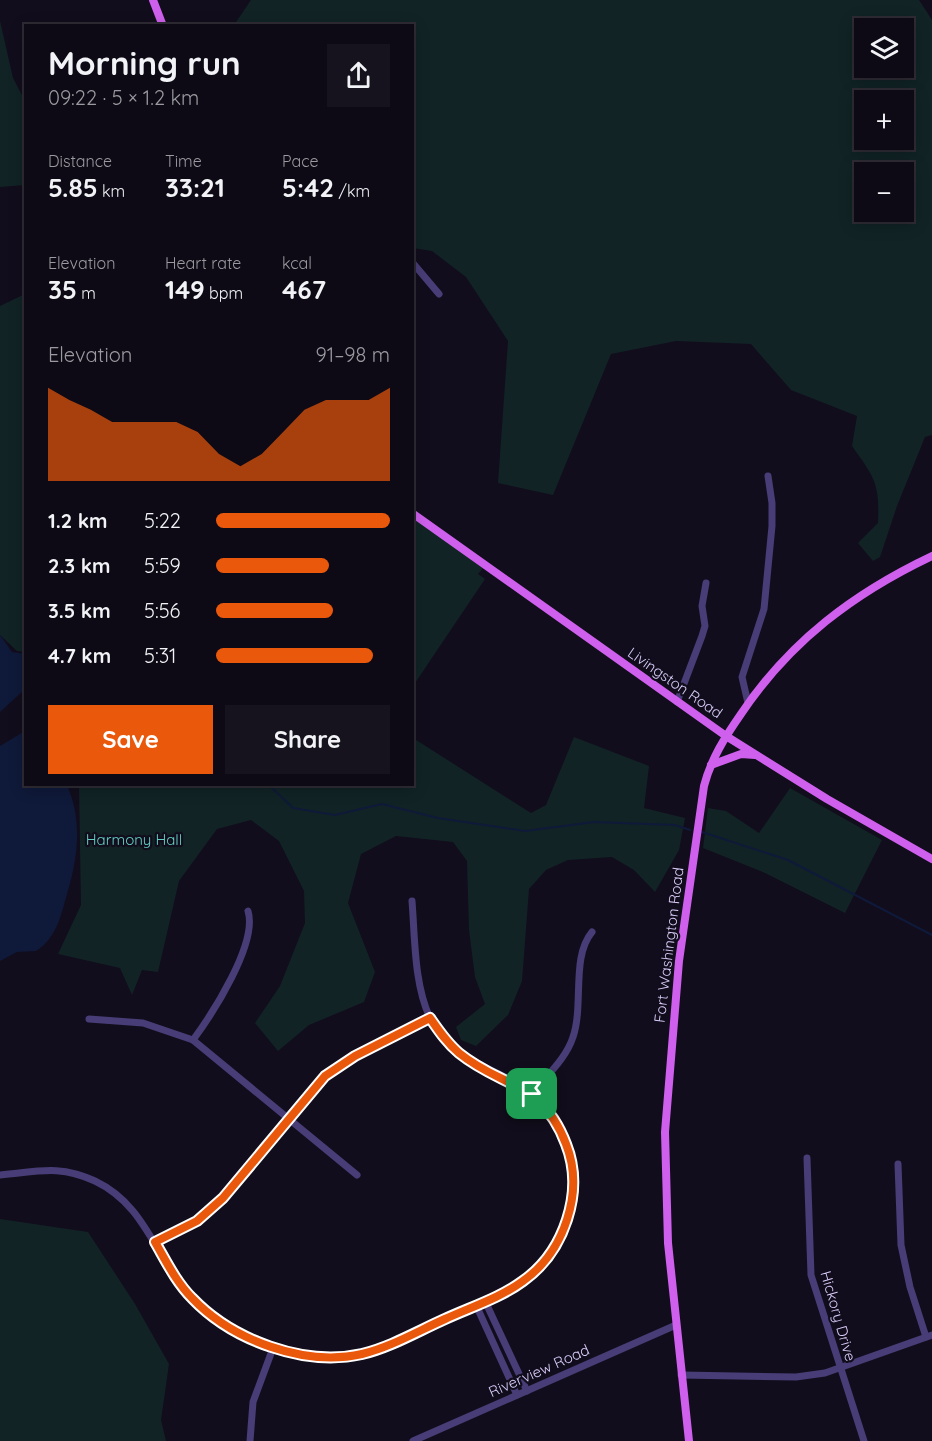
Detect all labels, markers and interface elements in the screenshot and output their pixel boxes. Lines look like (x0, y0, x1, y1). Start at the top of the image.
map controls (854, 18, 914, 222)
button: layers (854, 18, 914, 78)
text: Morning run (48, 42, 241, 83)
button: share (327, 44, 390, 107)
text: 09:22 · 5 × 1.2 km (48, 85, 199, 110)
button: + (854, 90, 914, 150)
text: Distance (48, 151, 112, 171)
text: Time (165, 151, 202, 171)
text: Pace (282, 151, 318, 171)
button: − (854, 162, 914, 222)
text: 5.85 (48, 171, 98, 204)
text: 33:21 (165, 171, 225, 204)
text: 5:42 (282, 171, 334, 204)
text: km (98, 181, 125, 201)
text: /km (334, 181, 370, 201)
text: Elevation (48, 253, 115, 273)
text: Heart rate (165, 253, 241, 273)
text: kcal (282, 253, 312, 273)
text: 35 (48, 273, 77, 306)
text: 149 (165, 273, 205, 306)
text: 467 (282, 273, 326, 306)
text: m (77, 283, 96, 303)
text: bpm (205, 283, 243, 303)
text: Elevation (48, 342, 132, 367)
text: 91–98 m (315, 342, 390, 367)
text: 1.2 km (48, 508, 108, 533)
text: 5:22 (144, 508, 181, 533)
text: 2.3 km (48, 553, 111, 578)
text: 5:59 (144, 553, 181, 578)
text: 3.5 km (48, 598, 111, 623)
text: 5:56 (144, 598, 180, 623)
text: 4.7 km (48, 643, 111, 668)
text: 5:31 (144, 643, 177, 668)
street label: Livingston Road (624, 643, 726, 722)
button: Save (48, 705, 213, 774)
button: Share (225, 705, 390, 774)
park label: Harmony Hall (86, 830, 182, 849)
street label: Fort Washington Road (650, 866, 687, 1024)
pin (506, 1068, 557, 1119)
icon: arrive (515, 1077, 548, 1110)
street label: Hickory Drive (817, 1269, 860, 1363)
street label: Riverview Road (485, 1340, 592, 1401)

